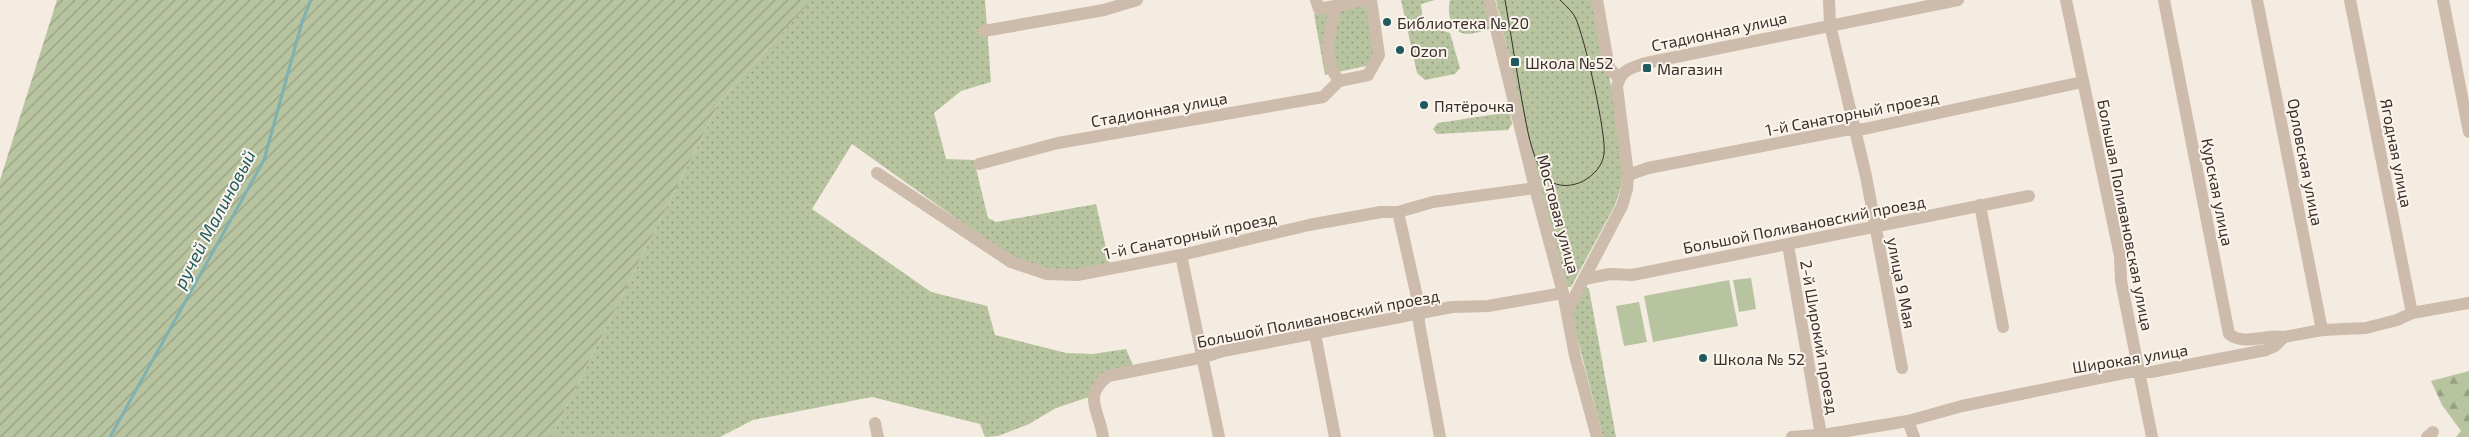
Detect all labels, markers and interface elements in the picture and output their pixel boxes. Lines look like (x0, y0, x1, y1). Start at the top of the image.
street label: Стадионная улица (1649, 7, 1789, 56)
place label: Библиотека № 20 (1397, 13, 1529, 32)
marker: Библиотека № 20 (1381, 16, 1393, 28)
place label: Ozon (1410, 41, 1447, 60)
marker: Ozon (1394, 44, 1406, 56)
place label: Школа №52 (1525, 53, 1613, 72)
marker: Школа №52 (1509, 56, 1521, 68)
place label: Магазин (1657, 59, 1723, 78)
marker: Магазин (1641, 62, 1653, 74)
street label: 1-й Санаторный проезд (1764, 87, 1940, 139)
street label: Стадионная улица (1089, 88, 1229, 131)
place label: Пятёрочка (1434, 96, 1514, 115)
street label: Орловская улица (2283, 97, 2328, 227)
street label: Ягодная улица (2376, 97, 2417, 209)
street label: Большая Поливановская улица (2093, 98, 2158, 332)
marker: Пятёрочка (1418, 99, 1430, 111)
street label: Курская улица (2197, 136, 2238, 248)
water label: ручей Малиновый (168, 146, 260, 292)
street label: Мостовая улица (1533, 152, 1584, 276)
street label: Большой Поливановский проезд (1681, 191, 1927, 257)
street label: 1-й Санаторный проезд (1102, 207, 1278, 263)
street label: улица 9 Мая (1883, 236, 1920, 330)
street label: 2-й Широкий проезд (1797, 258, 1843, 416)
street label: Большой Поливановский проезд (1195, 285, 1441, 351)
street label: Широкая улица (2071, 339, 2189, 378)
place label: Школа № 52 (1713, 349, 1805, 368)
marker: Школа № 52 (1697, 352, 1709, 364)

